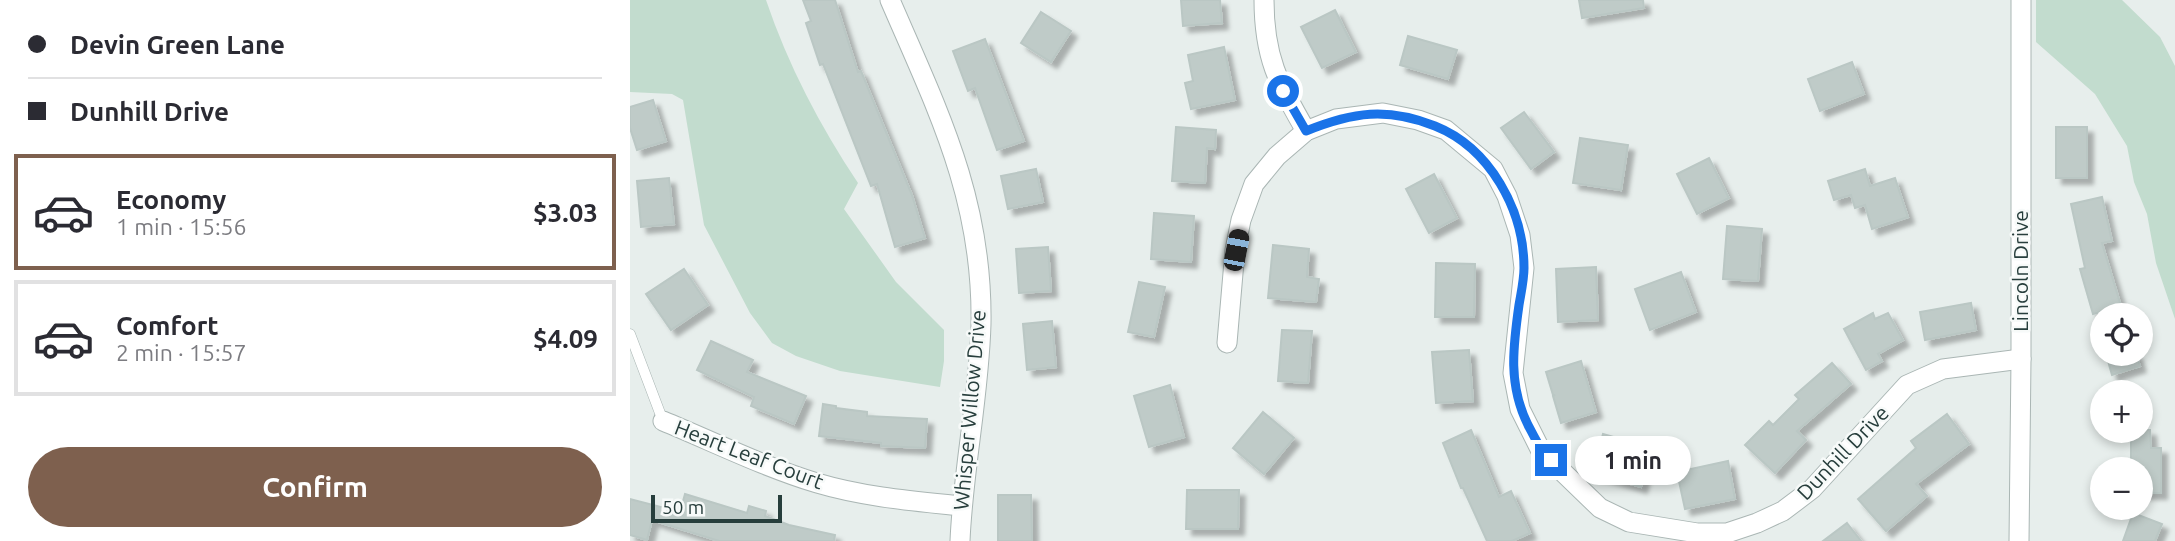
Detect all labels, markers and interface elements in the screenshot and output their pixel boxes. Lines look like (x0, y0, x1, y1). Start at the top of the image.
text: Devin Green Lane (70, 30, 285, 59)
route start (1267, 75, 1299, 107)
text: Dunhill Drive (70, 97, 229, 126)
icon: car (32, 181, 95, 244)
text: Economy (116, 185, 226, 214)
text: $3.03 (533, 198, 598, 227)
street label: Lincoln Drive (2008, 210, 2032, 332)
text: 1 min · 15:56 (116, 214, 247, 239)
car (1222, 227, 1251, 273)
map controls (2090, 303, 2153, 520)
button: locate (2090, 303, 2153, 366)
icon: car (32, 307, 95, 370)
street label: Whisper Willow Drive (948, 309, 990, 511)
text: Comfort (116, 311, 219, 340)
text: $4.09 (533, 324, 598, 353)
text: 2 min · 15:57 (116, 340, 247, 365)
button: + (2090, 380, 2153, 443)
street label: Dunhill Drive (1791, 400, 1893, 504)
street label: Heart Leaf Court (672, 415, 827, 493)
callout: 1 min (1576, 435, 1691, 484)
route end (1535, 444, 1567, 476)
button: Confirm (28, 447, 602, 527)
text: 1 min (1604, 448, 1662, 473)
button: − (2090, 457, 2153, 520)
scale bar (651, 492, 782, 524)
text: 50 m (662, 496, 704, 518)

